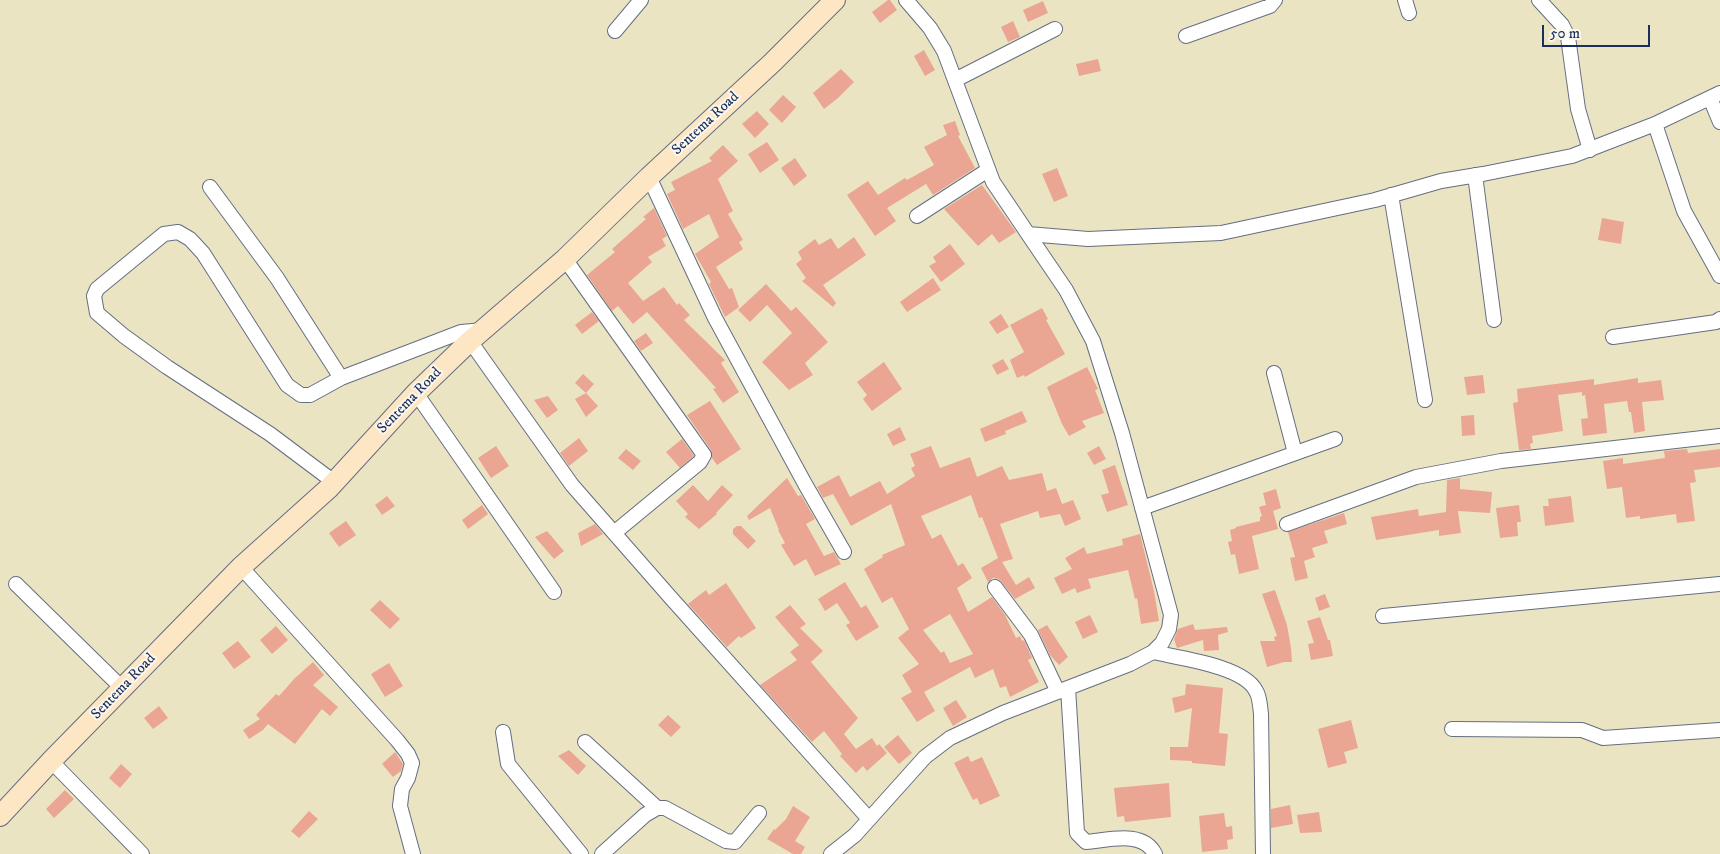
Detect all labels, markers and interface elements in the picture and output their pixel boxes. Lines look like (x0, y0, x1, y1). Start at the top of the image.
scale bar (1545, 15, 1652, 47)
text: 50 m (1550, 24, 1580, 43)
street label: Sentema Road (669, 89, 743, 159)
street label: Sentema Road (374, 364, 446, 438)
street label: Sentema Road (88, 650, 160, 724)

